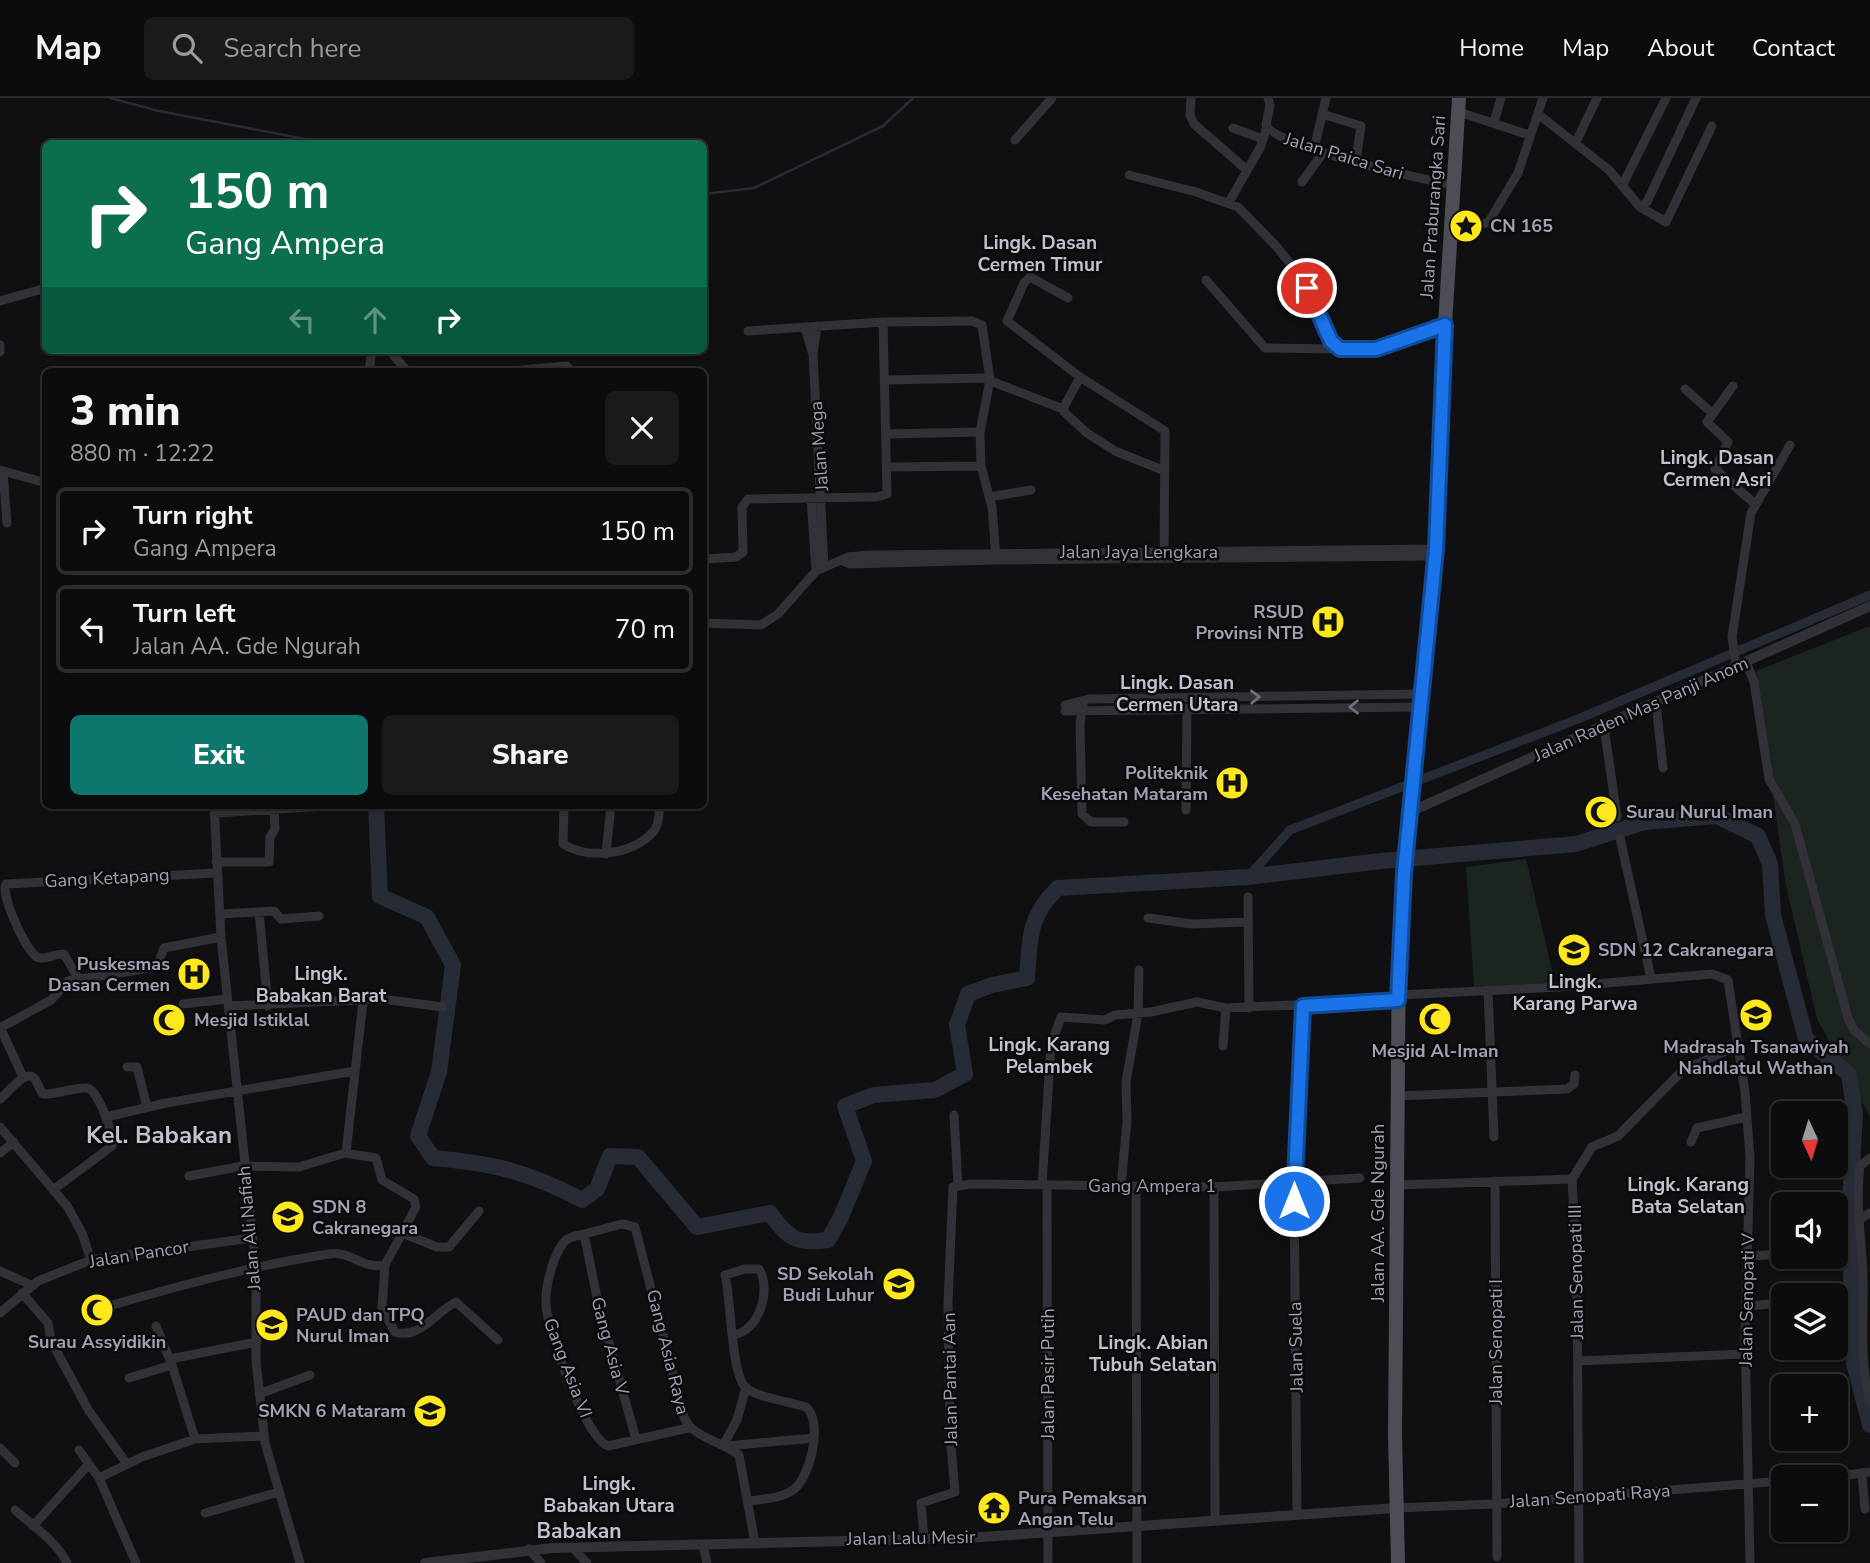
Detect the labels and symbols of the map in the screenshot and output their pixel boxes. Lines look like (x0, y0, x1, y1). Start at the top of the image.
street label: Jalan Praburangka Sari (1415, 115, 1451, 300)
street label: Jalan Paica Sari (1281, 126, 1407, 186)
place icon: CN 165 (1447, 207, 1485, 245)
place label: CN 165 (1490, 214, 1553, 238)
district label: Lingk. Dasan Cermen Timur (978, 230, 1103, 278)
pin (1277, 258, 1337, 318)
street label: Jalan Mega (804, 400, 834, 493)
district label: Lingk. Dasan Cermen Asri (1660, 445, 1774, 493)
street label: Jalan Jaya Lengkara (1059, 540, 1218, 564)
place label: RSUD Provinsi NTB (1195, 600, 1304, 645)
hospital icon: RSUD Provinsi NTB (1309, 603, 1347, 641)
street label: Jalan Raden Mas Panji Anom (1529, 651, 1752, 768)
district label: Lingk. Dasan Cermen Utara (1116, 670, 1238, 718)
one-way arrow (1250, 689, 1260, 705)
one-way arrow (1348, 699, 1359, 715)
place label: Politeknik Kesehatan Mataram (1041, 761, 1208, 806)
hospital icon: Politeknik Kesehatan Mataram (1213, 764, 1251, 802)
mosque icon: Surau Nurul Iman (1582, 793, 1620, 831)
place label: Surau Nurul Iman (1626, 800, 1773, 824)
street label: Gang Ketapang (44, 863, 170, 893)
school or university icon: SDN 12 Cakranegara (1555, 931, 1593, 969)
place label: SDN 12 Cakranegara (1598, 938, 1774, 962)
place label: Puskesmas Dasan Cermen (48, 952, 170, 997)
hospital icon: Puskesmas Dasan Cermen (175, 955, 213, 993)
district label: Lingk. Babakan Barat (256, 961, 387, 1009)
district label: Lingk. Karang Parwa (1512, 969, 1638, 1017)
school or university icon: Madrasah Tsanawiyah Nahdlatul Wathan (1737, 996, 1775, 1034)
mosque icon: Mesjid Al-Iman (1416, 1000, 1454, 1038)
mosque icon: Mesjid Istiklal (150, 1001, 188, 1039)
place label: Mesjid Istiklal (194, 1008, 310, 1032)
district label: Lingk. Karang Pelambek (988, 1032, 1110, 1080)
place label: Madrasah Tsanawiyah Nahdlatul Wathan (1663, 1035, 1849, 1080)
place label: Mesjid Al-Iman (1371, 1039, 1499, 1063)
north arrow (1771, 1101, 1848, 1178)
district label: Kel. Babakan (86, 1119, 232, 1151)
street label: Jalan AA. Gde Ngurah (1366, 1124, 1390, 1303)
position arrow (1257, 1164, 1331, 1238)
street label: Jalan Ali Nafiah (232, 1165, 266, 1292)
district label: Lingk. Karang Bata Selatan (1627, 1172, 1749, 1220)
street label: Gang Ampera 1 (1088, 1174, 1216, 1198)
place label: SDN 8 Cakranegara (312, 1195, 418, 1240)
school or university icon: SDN 8 Cakranegara (269, 1198, 307, 1236)
street label: Jalan Senopati III (1563, 1204, 1589, 1341)
street label: Jalan Senopati V (1734, 1232, 1760, 1368)
street label: Jalan Pancor (87, 1234, 191, 1274)
place label: SD Sekolah Budi Luhur (777, 1262, 874, 1307)
school or university icon: SD Sekolah Budi Luhur (880, 1265, 918, 1303)
street label: Jalan Senopati I (1484, 1279, 1508, 1406)
street label: Gang Asia Raya (641, 1287, 695, 1417)
mosque icon: Surau Assyidikin (78, 1291, 116, 1329)
street label: Gang Asia V (585, 1294, 635, 1398)
street label: Jalan Suela (1283, 1301, 1309, 1394)
place label: PAUD dan TPQ Nurul Iman (296, 1303, 425, 1348)
school or university icon: PAUD dan TPQ Nurul Iman (253, 1306, 291, 1344)
street label: Jalan Pasir Putih (1036, 1308, 1060, 1441)
street label: Jalan Pantai Aan (937, 1312, 963, 1447)
street label: Gang Asia VI (538, 1315, 598, 1421)
place label: Surau Assyidikin (28, 1330, 166, 1354)
district label: Lingk. Abian Tubuh Selatan (1089, 1330, 1217, 1378)
school or university icon: SMKN 6 Mataram (411, 1392, 449, 1430)
place label: SMKN 6 Mataram (258, 1399, 406, 1423)
district label: Lingk. Babakan Utara (543, 1471, 675, 1519)
street label: Jalan Senopati Raya (1508, 1478, 1671, 1514)
place label: Pura Pemaksan Angan Telu (1018, 1486, 1147, 1531)
temple icon: Pura Pemaksan Angan Telu (975, 1489, 1013, 1527)
district label: Babakan (537, 1517, 621, 1545)
street label: Jalan Lalu Mesir (845, 1525, 976, 1551)

